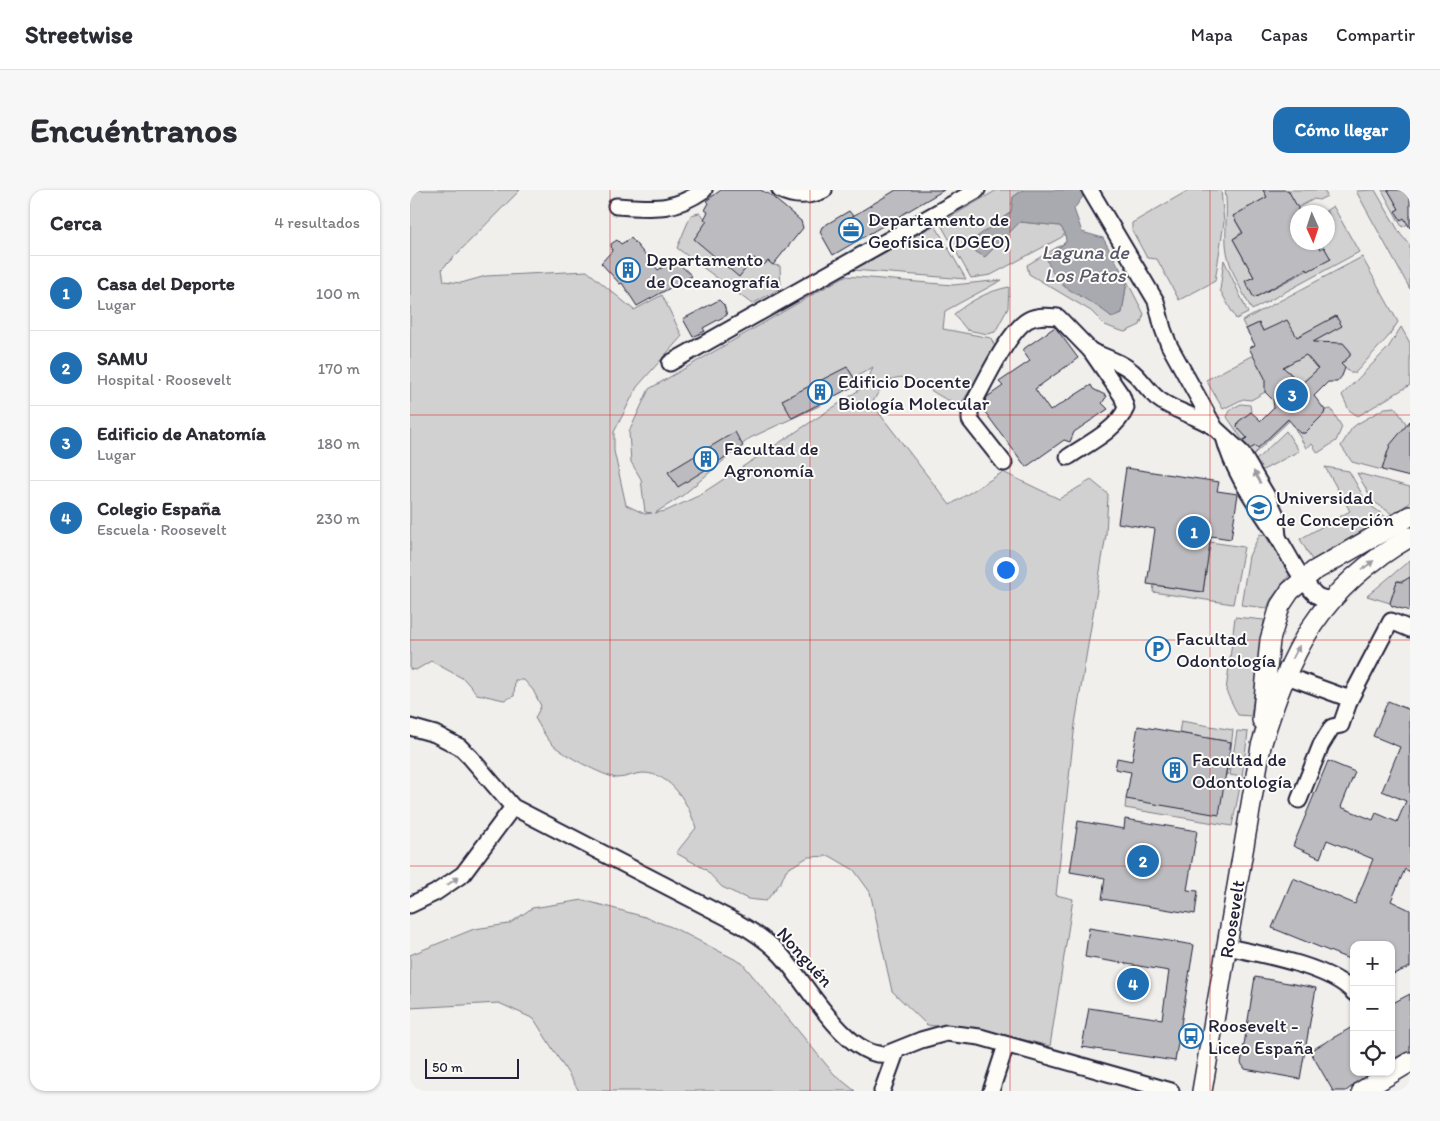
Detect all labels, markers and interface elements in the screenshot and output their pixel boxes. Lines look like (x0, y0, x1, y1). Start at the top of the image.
text: Streetwise (25, 20, 133, 49)
text: Mapa (1191, 24, 1233, 46)
text: Capas (1261, 24, 1308, 46)
text: Compartir (1336, 24, 1415, 46)
button: Cómo llegar (1273, 107, 1410, 153)
text: Encuéntranos (30, 109, 238, 151)
north arrow (1290, 205, 1335, 250)
place label: Departamento de Geofísica (DGEO) (868, 208, 1011, 253)
text: Cerca (50, 210, 102, 235)
text: 4 resultados (274, 213, 360, 232)
office icon: Departamento de Geofísica (DGEO) (838, 217, 864, 243)
water label: Laguna de Los Patos (1041, 240, 1130, 287)
place label: Departamento de Oceanografía (646, 248, 780, 293)
building icon: Departamento de Oceanografía (615, 257, 641, 283)
text: Casa del Deporte (97, 272, 235, 295)
text: 1 (62, 284, 70, 303)
text: 100 m (316, 284, 360, 303)
text: Lugar (97, 295, 136, 314)
text: SAMU (97, 347, 148, 370)
text: 2 (62, 359, 70, 378)
text: 170 m (318, 359, 360, 378)
text: Hospital · Roosevelt (97, 370, 232, 389)
place label: Edificio Docente Biología Molecular (838, 370, 990, 415)
pin: 3 (1276, 376, 1308, 414)
building icon: Edificio Docente Biología Molecular (807, 379, 833, 405)
text: Edificio de Anatomía (97, 422, 266, 445)
text: 3 (62, 434, 70, 453)
text: 180 m (317, 434, 360, 453)
place label: Facultad de Agronomía (724, 437, 819, 482)
text: Lugar (97, 445, 136, 464)
building icon: Facultad de Agronomía (693, 446, 719, 472)
one-way arrow (1252, 471, 1261, 484)
place label: Universidad de Concepción (1276, 486, 1394, 531)
school or university icon: Universidad de Concepción (1246, 495, 1272, 521)
text: Colegio España (97, 497, 221, 520)
text: 4 (61, 509, 71, 528)
text: 230 m (316, 509, 360, 528)
pin: 1 (1178, 513, 1210, 551)
text: Escuela · Roosevelt (97, 520, 227, 539)
your location (993, 557, 1019, 583)
one-way arrow (1361, 559, 1374, 570)
place label: Facultad Odontología (1176, 627, 1276, 672)
parking icon: Facultad Odontología (1145, 636, 1171, 662)
one-way arrow (1292, 644, 1300, 659)
place label: Facultad de Odontología (1192, 748, 1292, 793)
building icon: Facultad de Odontología (1162, 757, 1188, 783)
pin: 2 (1127, 842, 1159, 880)
one-way arrow (446, 876, 459, 886)
street label: Roosevelt (1214, 878, 1250, 960)
street label: Nonguén (772, 922, 838, 992)
map controls (1350, 941, 1395, 1076)
button: + (1350, 941, 1395, 986)
pin: 4 (1117, 965, 1149, 1003)
button: − (1350, 986, 1395, 1031)
place label: Roosevelt - Liceo España (1208, 1014, 1313, 1059)
bus stop icon: Roosevelt - Liceo España (1178, 1023, 1204, 1049)
button: locate (1350, 1031, 1395, 1076)
scale bar (425, 1056, 519, 1079)
text: 50 m (432, 1059, 463, 1076)

